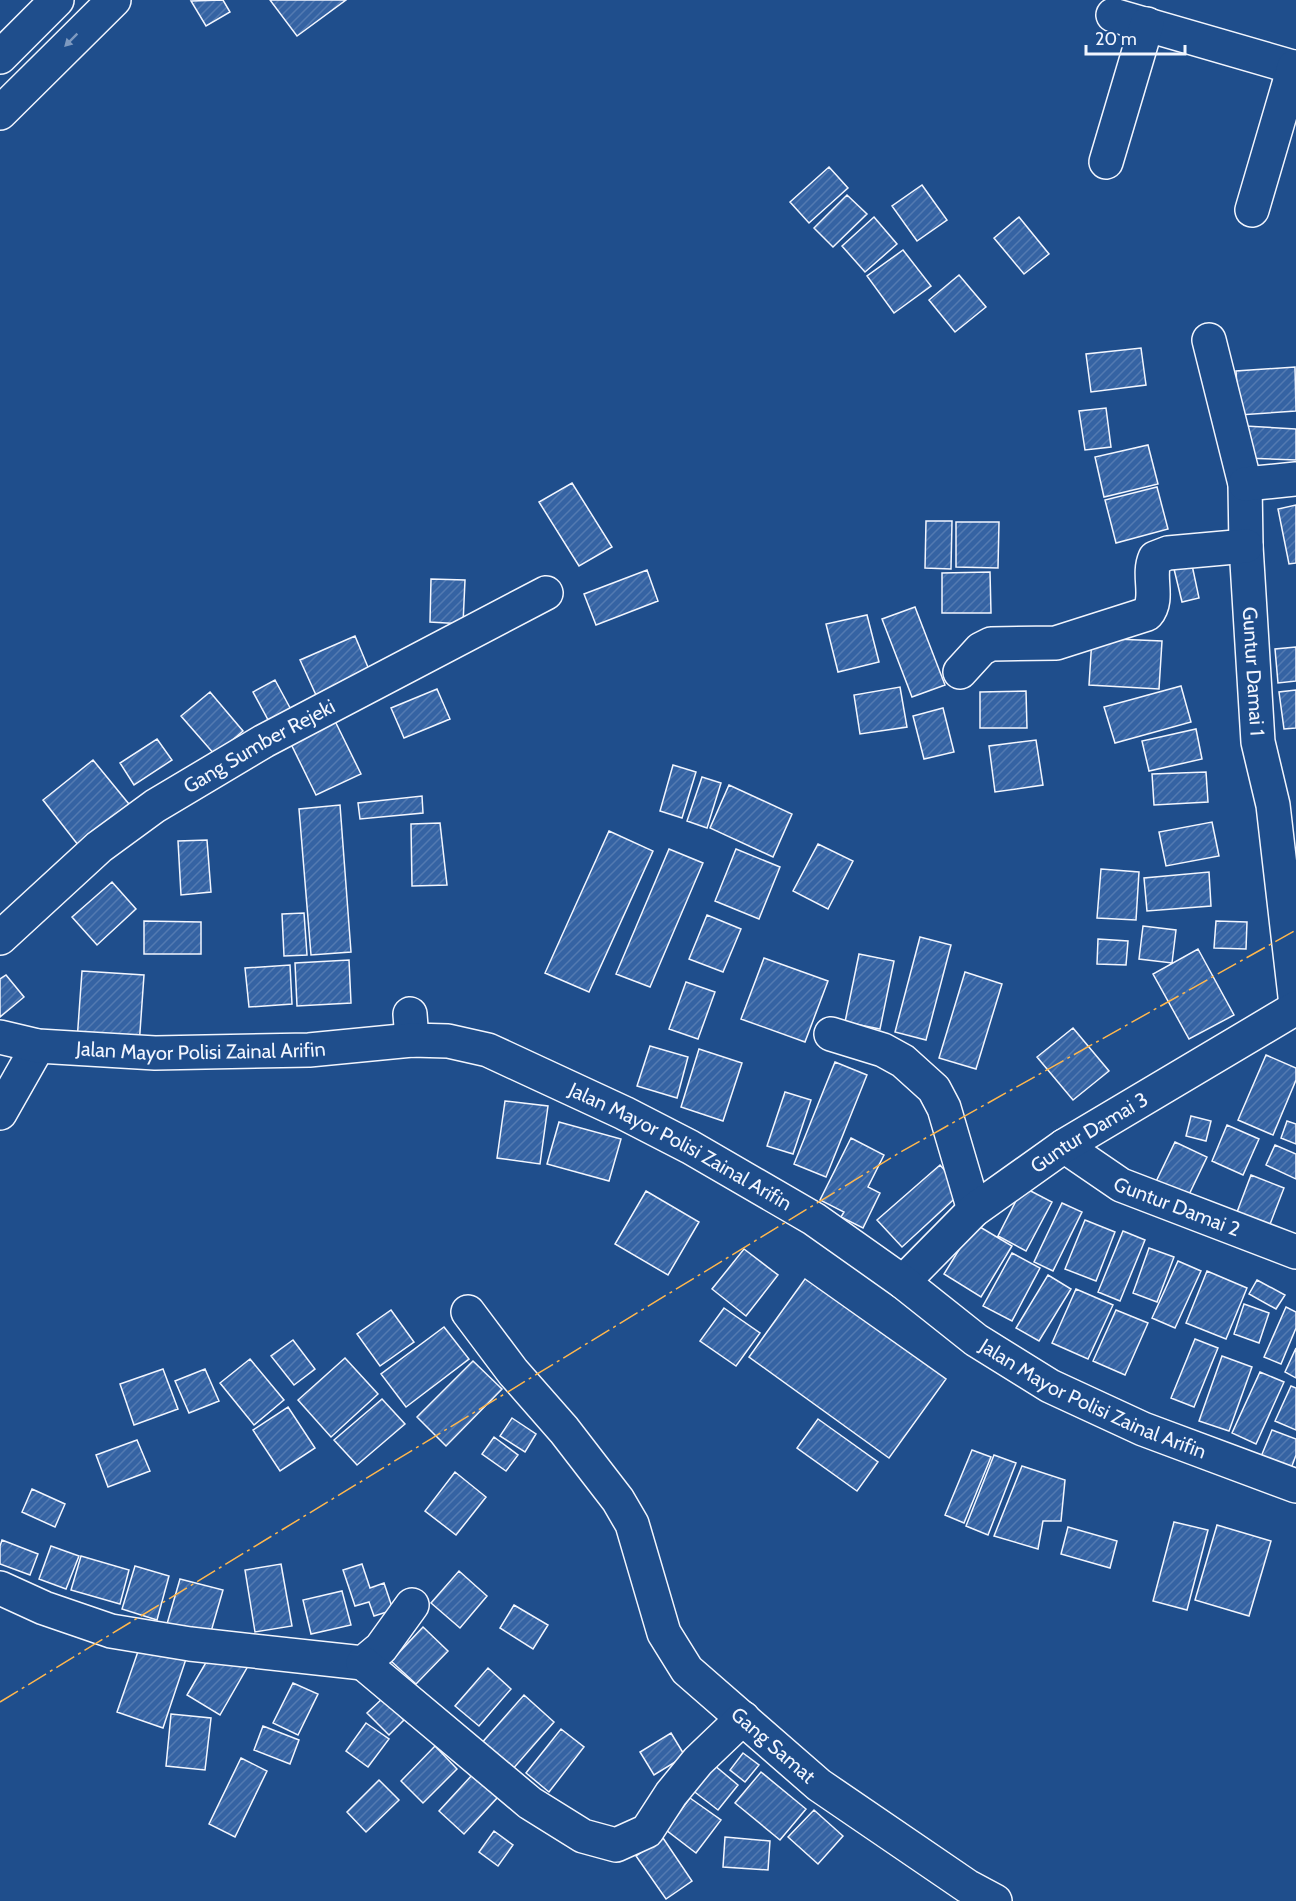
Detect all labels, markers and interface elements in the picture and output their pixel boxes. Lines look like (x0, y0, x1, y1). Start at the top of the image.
scale bar (1086, 18, 1185, 56)
text: 20 m (1095, 28, 1137, 50)
one-way arrow (65, 33, 79, 47)
street label: Guntur Damai 1 (1238, 606, 1270, 737)
street label: Gang Sumber Rejeki (179, 694, 339, 798)
street label: Jalan Mayor Polisi Zainal Arifin (74, 1036, 327, 1065)
street label: Jalan Mayor Polisi Zainal Arifin (564, 1077, 796, 1216)
street label: Guntur Damai 3 (1026, 1087, 1152, 1178)
street label: Guntur Damai 2 (1109, 1171, 1243, 1241)
street label: Jalan Mayor Polisi Zainal Arifin (975, 1333, 1210, 1463)
street label: Gang Samat (726, 1702, 820, 1788)

